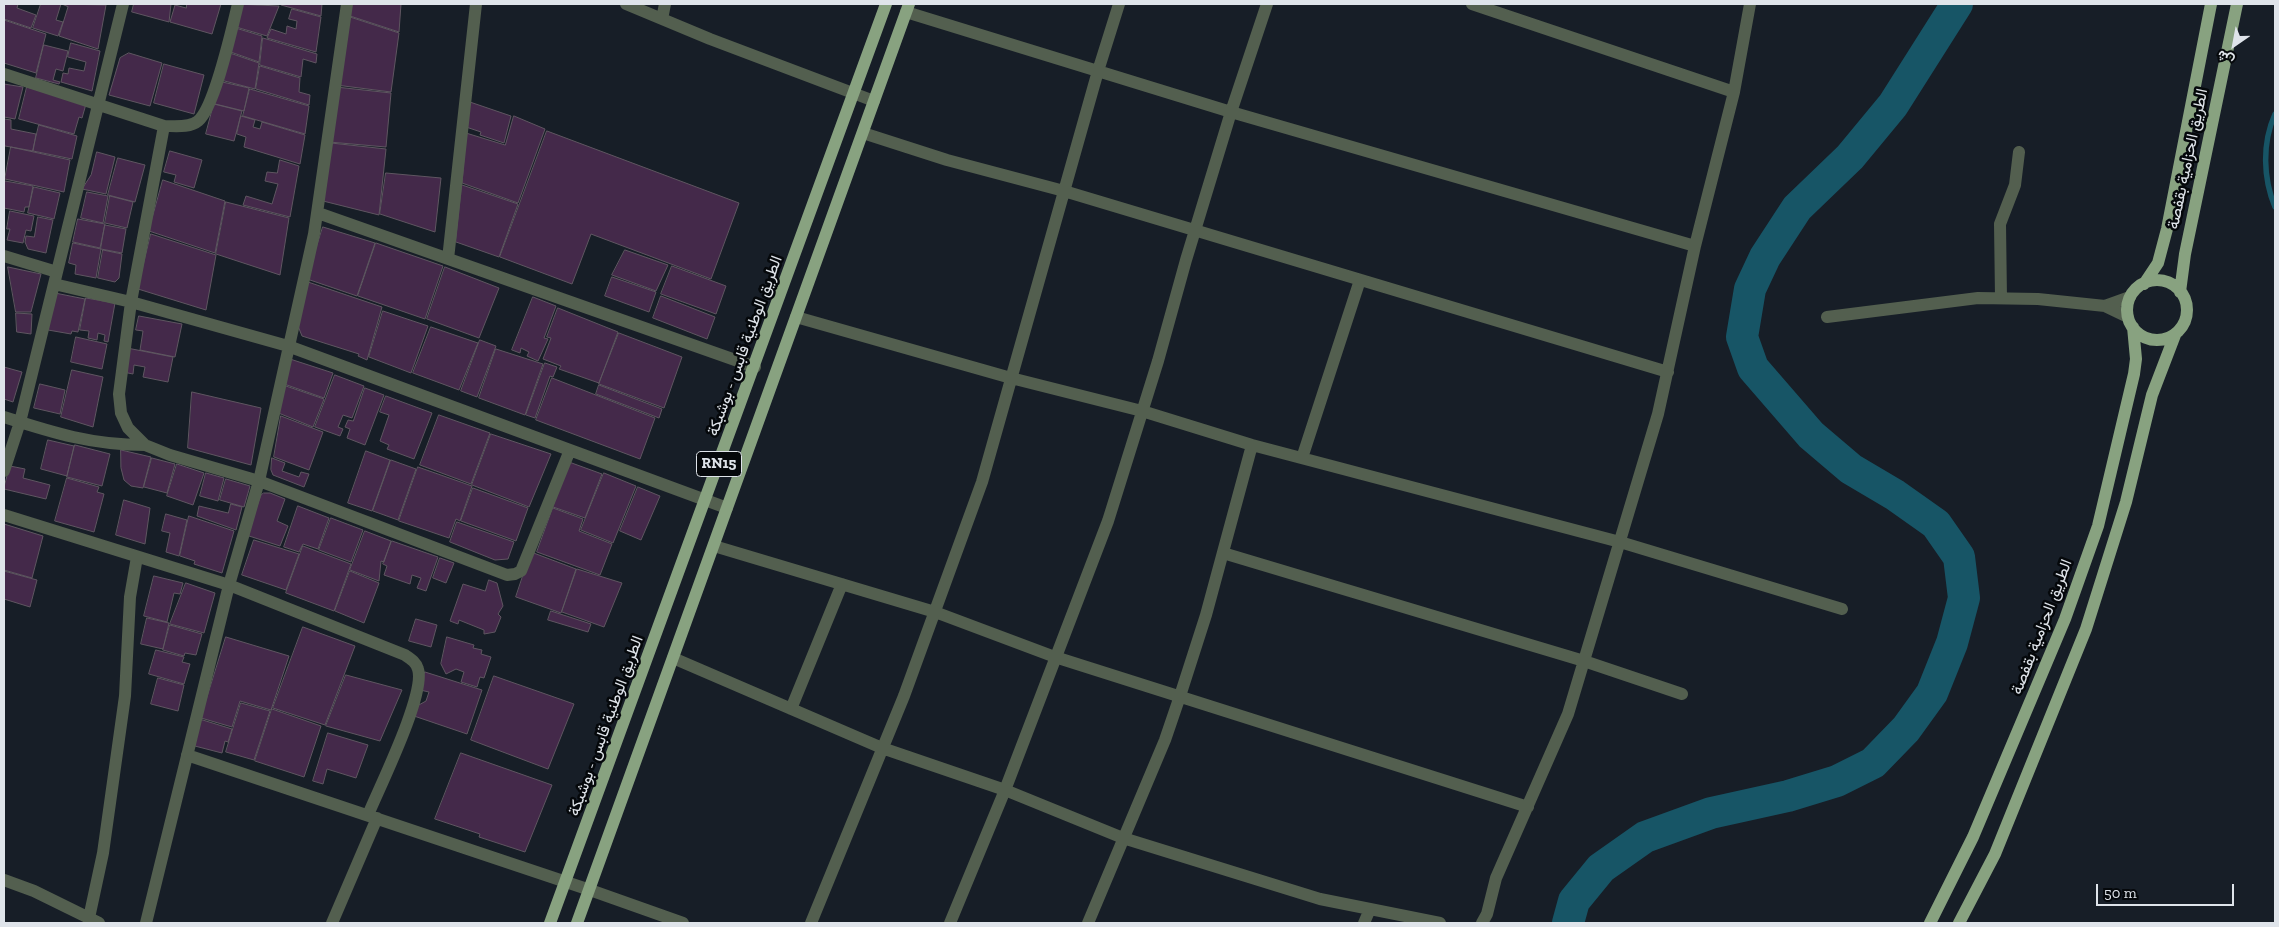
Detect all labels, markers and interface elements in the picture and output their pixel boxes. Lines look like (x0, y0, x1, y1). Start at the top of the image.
north arrow (2209, 20, 2259, 70)
text: ش (2214, 46, 2237, 70)
street label: الطريق الحزامية بقفصة (2164, 87, 2212, 231)
street label: الطريق الوطنية قابس - بوشبكة (703, 253, 787, 439)
road number: RN15 (696, 452, 742, 476)
street label: الطريق الحزامية بقفصة (2007, 557, 2077, 697)
street label: الطريق الوطنية قابس - بوشبكة (564, 633, 648, 819)
scale bar (2099, 874, 2236, 906)
text: 50 m (2104, 884, 2137, 902)

